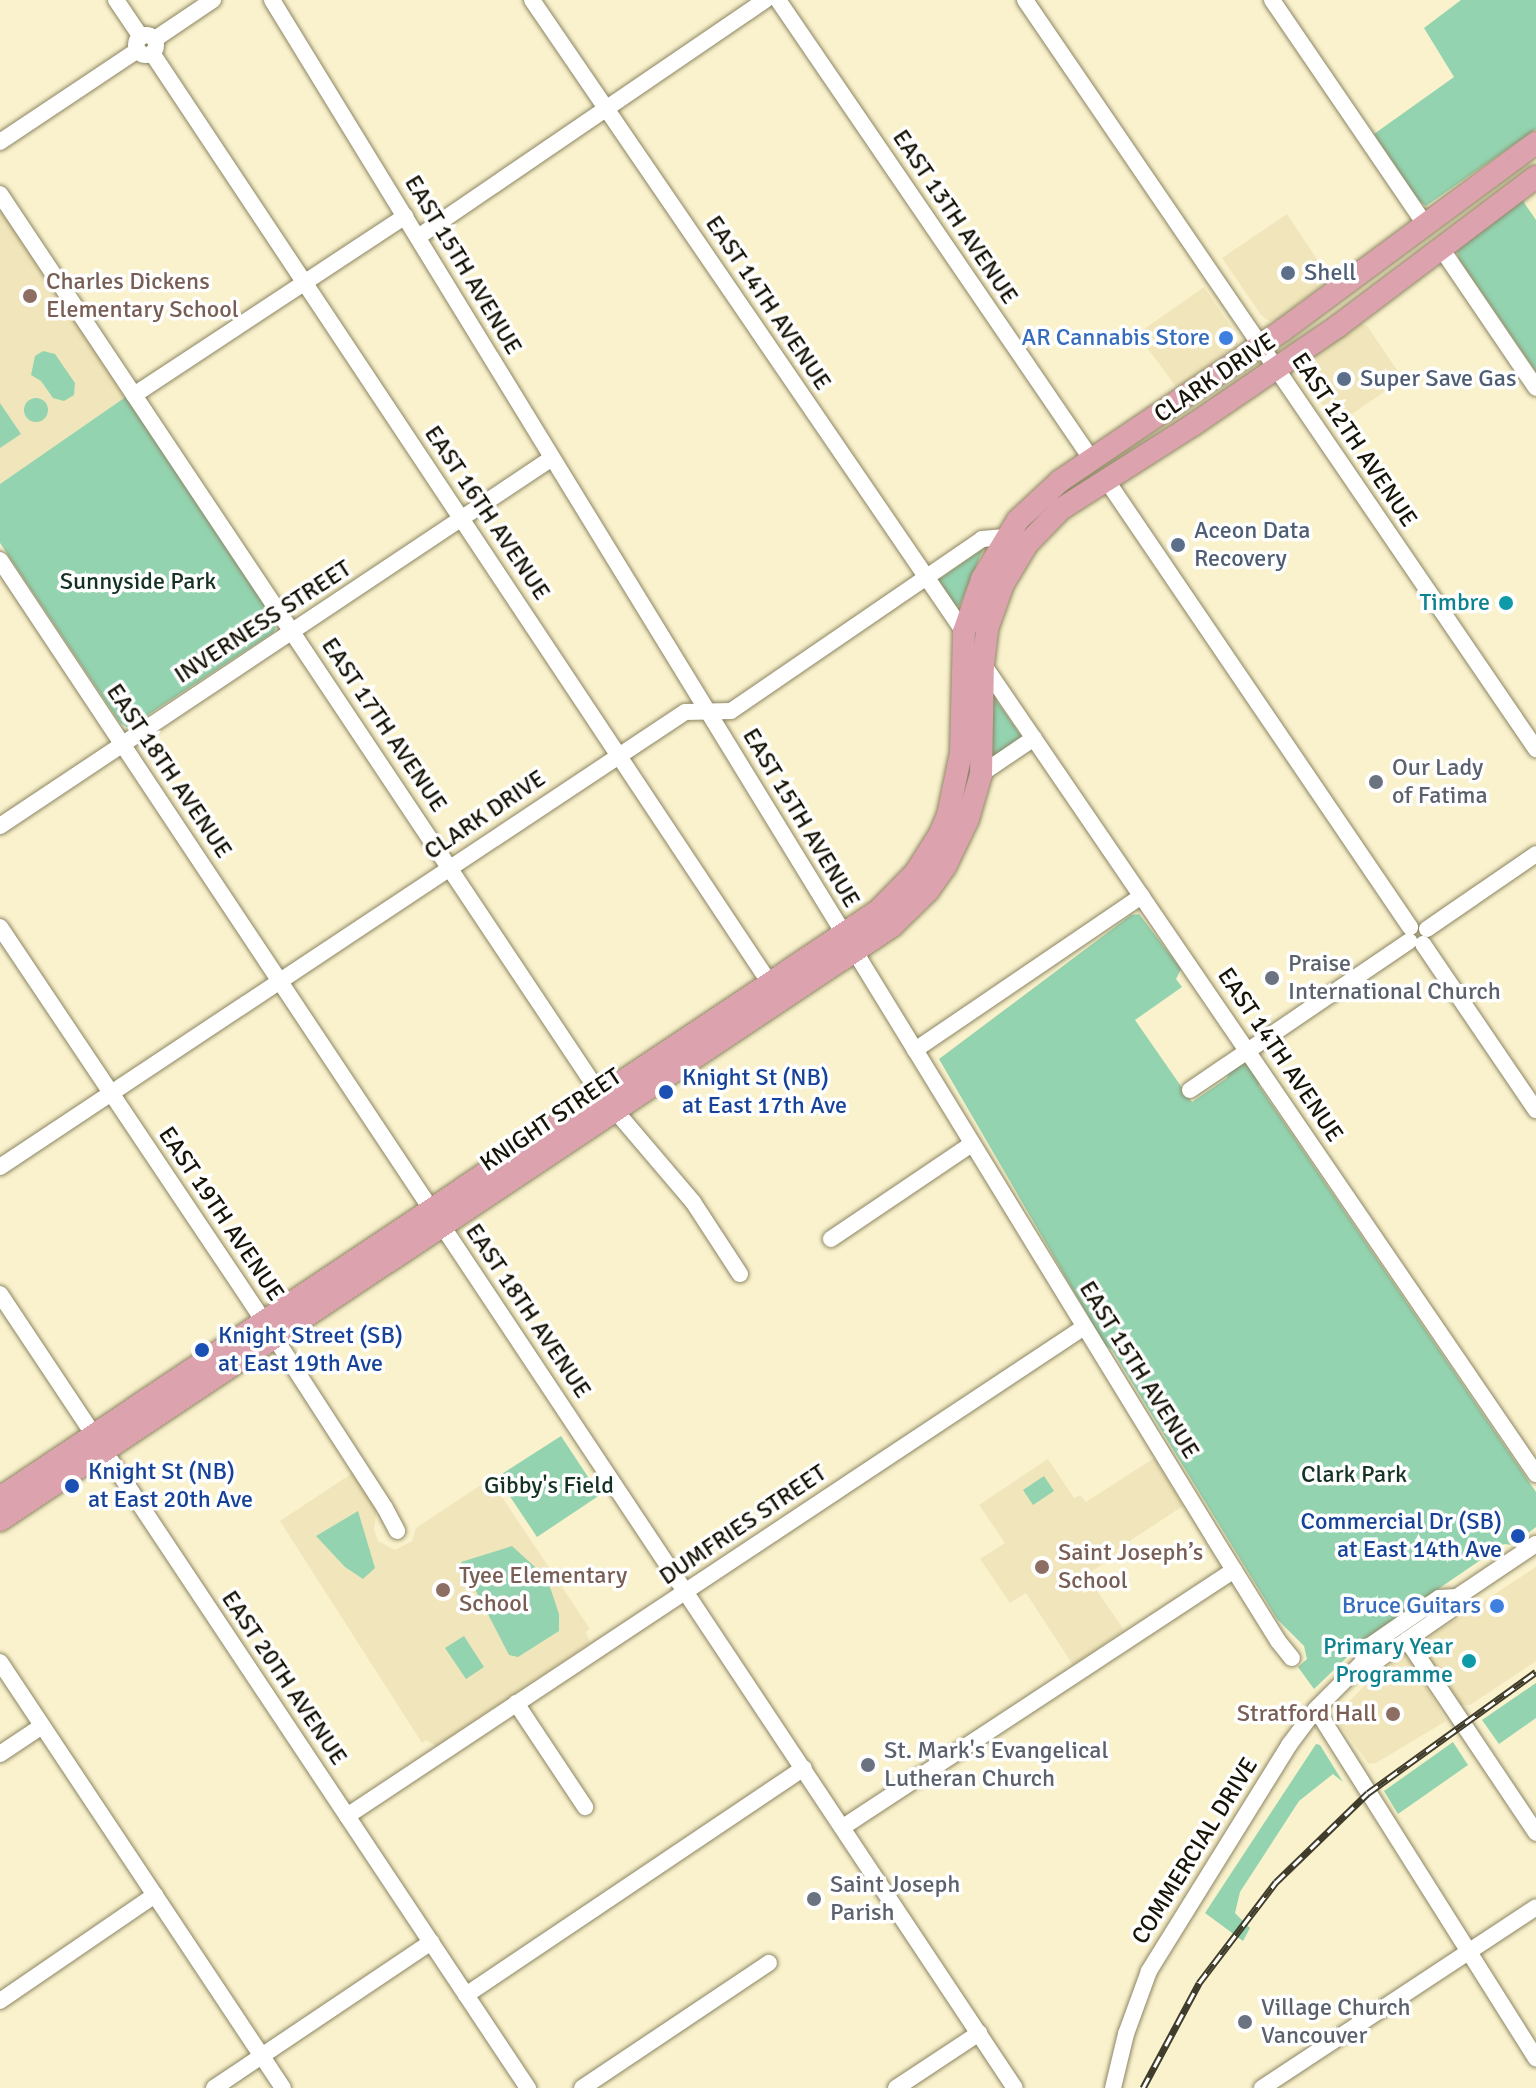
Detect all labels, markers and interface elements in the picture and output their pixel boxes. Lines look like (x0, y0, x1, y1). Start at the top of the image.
street label: EAST 13TH AVENUE (886, 124, 1024, 310)
street label: EAST 15TH AVENUE (398, 170, 528, 360)
street label: EAST 14TH AVENUE (699, 210, 837, 396)
place label: Shell (1304, 259, 1356, 287)
marker: Shell (1279, 264, 1297, 282)
place label: Charles Dickens Elementary School (46, 268, 239, 324)
marker: Charles Dickens Elementary School (21, 287, 39, 305)
place label: AR Cannabis Store (1021, 324, 1210, 352)
street label: CLARK DRIVE (1149, 327, 1281, 429)
marker: AR Cannabis Store (1217, 329, 1235, 347)
street label: EAST 12TH AVENUE (1285, 347, 1423, 533)
place label: Super Save Gas (1360, 365, 1516, 393)
marker: Super Save Gas (1335, 370, 1353, 388)
street label: EAST 16TH AVENUE (418, 420, 556, 606)
place label: Aceon Data Recovery (1194, 517, 1310, 573)
marker: Aceon Data Recovery (1169, 536, 1187, 554)
street label: INVERNESS STREET (169, 554, 357, 690)
park label: Sunnyside Park (60, 568, 216, 596)
place label: Timbre (1420, 589, 1490, 617)
marker: Timbre (1497, 594, 1515, 612)
street label: EAST 17TH AVENUE (315, 632, 453, 818)
street label: EAST 18TH AVENUE (100, 678, 238, 864)
street label: EAST 15TH AVENUE (736, 723, 866, 913)
place label: Our Lady of Fatima (1392, 754, 1488, 810)
street label: CLARK DRIVE (419, 764, 551, 866)
marker: Our Lady of Fatima (1367, 773, 1385, 791)
place label: Praise International Church (1288, 950, 1501, 1006)
street label: EAST 14TH AVENUE (1211, 962, 1349, 1148)
marker: Praise International Church (1263, 969, 1281, 987)
street label: KNIGHT STREET (475, 1062, 627, 1178)
place label: Knight St (NB) at East 17th Ave (682, 1064, 847, 1120)
marker: Knight St (NB) at East 17th Ave (657, 1083, 675, 1101)
street label: EAST 19TH AVENUE (152, 1121, 290, 1307)
street label: EAST 18TH AVENUE (459, 1218, 597, 1404)
street label: EAST 15TH AVENUE (1073, 1276, 1205, 1464)
place label: Knight Street (SB) at East 19th Ave (218, 1322, 403, 1378)
marker: Knight Street (SB) at East 19th Ave (193, 1341, 211, 1359)
place label: Knight St (NB) at East 20th Ave (88, 1458, 253, 1514)
street label: DUMFRIES STREET (654, 1459, 832, 1591)
park label: Clark Park (1301, 1461, 1407, 1489)
park label: Gibby's Field (484, 1472, 614, 1500)
marker: Knight St (NB) at East 20th Ave (63, 1477, 81, 1495)
place label: Commercial Dr (SB) at East 14th Ave (1301, 1508, 1502, 1564)
marker: Commercial Dr (SB) at East 14th Ave (1509, 1527, 1527, 1545)
place label: Saint Joseph’s School (1058, 1539, 1203, 1595)
marker: Saint Joseph’s School (1033, 1558, 1051, 1576)
place label: Tyee Elementary School (459, 1562, 627, 1618)
marker: Tyee Elementary School (434, 1581, 452, 1599)
street label: EAST 20TH AVENUE (215, 1585, 353, 1771)
place label: Bruce Guitars (1342, 1592, 1481, 1620)
marker: Bruce Guitars (1488, 1597, 1506, 1615)
place label: Primary Year Programme (1323, 1633, 1453, 1689)
marker: Primary Year Programme (1460, 1652, 1478, 1670)
place label: Stratford Hall (1237, 1700, 1377, 1728)
marker: Stratford Hall (1384, 1705, 1402, 1723)
place label: St. Mark's Evangelical Lutheran Church (884, 1737, 1108, 1793)
street label: COMMERCIAL DRIVE (1126, 1752, 1264, 1950)
marker: St. Mark's Evangelical Lutheran Church (859, 1756, 877, 1774)
place label: Saint Joseph Parish (830, 1871, 960, 1927)
marker: Saint Joseph Parish (805, 1890, 823, 1908)
place label: Village Church Vancouver (1261, 1994, 1411, 2050)
marker: Village Church Vancouver (1236, 2013, 1254, 2031)

